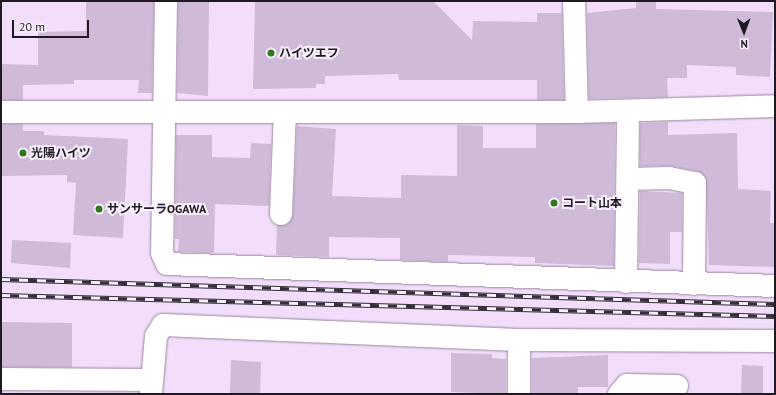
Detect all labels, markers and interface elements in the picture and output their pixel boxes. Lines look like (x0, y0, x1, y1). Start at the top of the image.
scale bar (14, 12, 91, 38)
north arrow (724, 12, 764, 52)
text: 20 m (19, 19, 45, 34)
text: N (740, 37, 748, 51)
place label: ハイツエフ (279, 46, 339, 60)
marker: ハイツエフ (266, 48, 276, 58)
place label: 光陽ハイツ (31, 146, 91, 160)
marker: 光陽ハイツ (18, 148, 28, 158)
place label: コート山本 (562, 196, 622, 210)
marker: コート山本 (549, 198, 559, 208)
place label: サンサーラOGAWA (107, 202, 206, 216)
marker: サンサーラOGAWA (94, 204, 104, 214)

